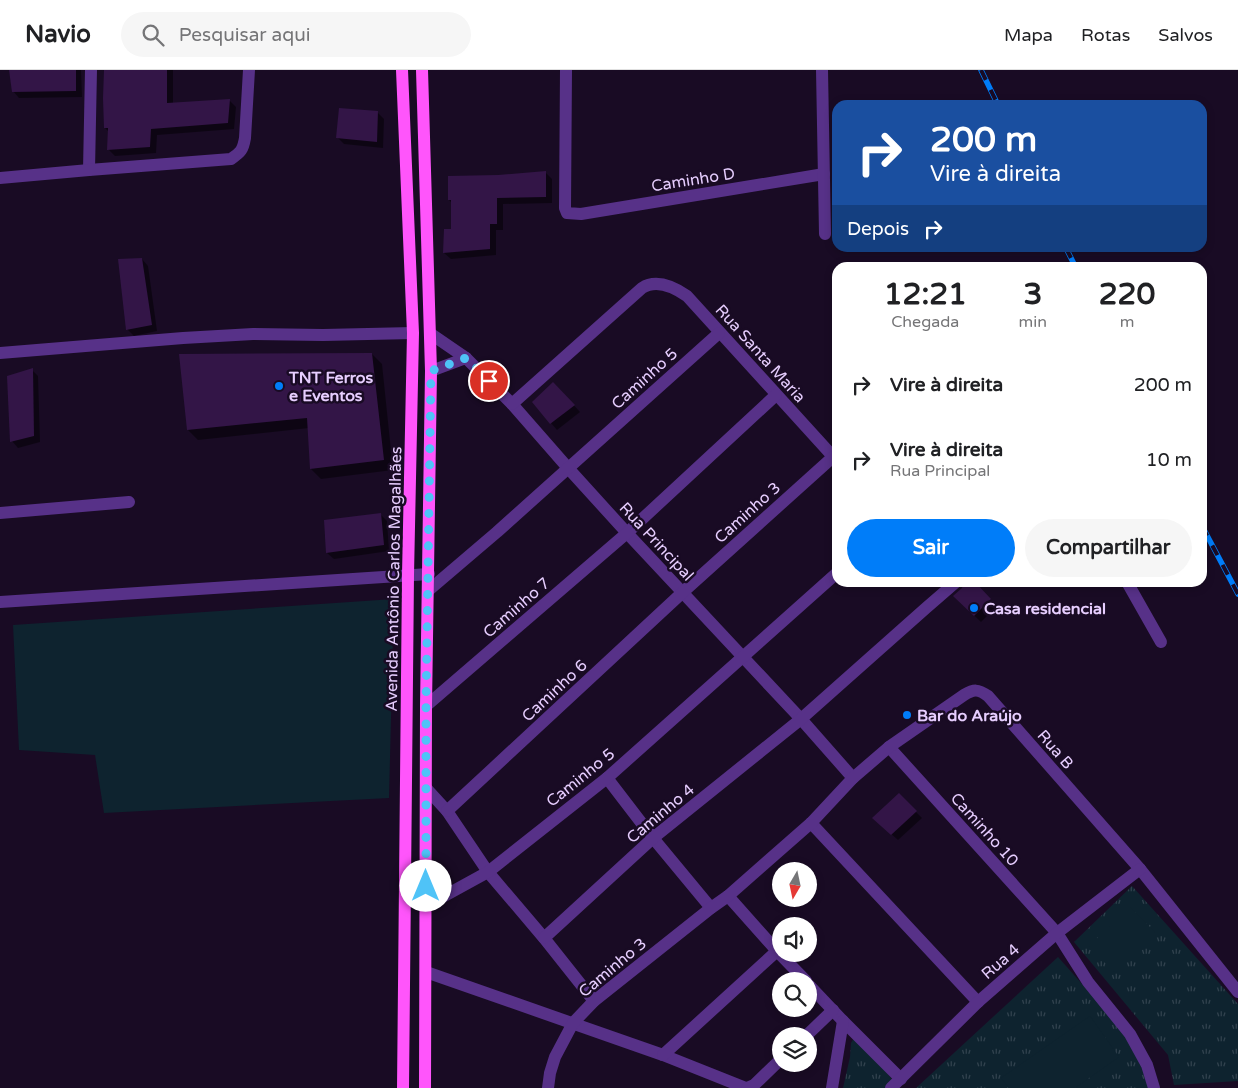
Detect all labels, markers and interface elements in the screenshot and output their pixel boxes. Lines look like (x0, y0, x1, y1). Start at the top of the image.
search box (121, 12, 471, 57)
text: Navio (25, 20, 91, 49)
icon: search (139, 21, 167, 49)
text: Pesquisar aqui (179, 24, 311, 46)
text: Mapa (1004, 24, 1053, 46)
text: Rotas (1081, 24, 1130, 46)
text: Salvos (1158, 24, 1213, 46)
text: 200 m (930, 119, 1037, 161)
icon: right (847, 120, 912, 185)
text: Vire à direita (930, 161, 1061, 187)
street label: Caminho D (650, 164, 736, 196)
icon: right (919, 215, 947, 243)
text: Depois (847, 218, 909, 240)
text: 12:21 (884, 276, 967, 313)
text: 3 (1023, 276, 1042, 313)
text: 220 (1099, 276, 1155, 313)
street label: Rua Santa Maria (711, 300, 810, 407)
text: Chegada (891, 312, 959, 332)
text: min (1019, 312, 1047, 332)
text: m (1120, 312, 1134, 332)
street label: Caminho 5 (607, 344, 682, 414)
pin (468, 360, 510, 402)
icon: arrive (475, 367, 503, 395)
place label: TNT Ferros e Eventos (288, 368, 373, 406)
icon: right (847, 371, 875, 399)
text: Vire à direita (890, 374, 1003, 396)
text: 200 m (1134, 374, 1192, 396)
marker: TNT Ferros e Eventos (273, 380, 285, 392)
text: Vire à direita (890, 439, 1003, 461)
street label: Avenida Antônio Carlos Magalhães (382, 446, 406, 712)
icon: right (847, 446, 875, 474)
text: 10 m (1146, 449, 1192, 471)
text: Rua Principal (890, 461, 990, 481)
street label: Caminho 3 (710, 478, 785, 548)
street label: Rua Principal (615, 498, 698, 585)
button: Sair (847, 519, 1015, 577)
button: Compartilhar (1025, 519, 1192, 577)
street label: Caminho 7 (479, 573, 554, 642)
place label: Casa residencial (984, 599, 1106, 619)
marker: Casa residencial (968, 602, 980, 614)
street label: Caminho 6 (518, 655, 592, 726)
place label: Bar do Araújo (917, 706, 1022, 726)
marker: Bar do Araújo (901, 709, 913, 721)
street label: Rua B (1033, 726, 1078, 773)
street label: Caminho 5 (542, 744, 619, 811)
street label: Caminho 4 (623, 780, 699, 848)
street label: Caminho 10 (946, 789, 1023, 871)
position arrow (399, 859, 451, 911)
north arrow (772, 862, 818, 908)
map controls (772, 862, 817, 1072)
button: sound (772, 917, 817, 962)
street label: Caminho 3 (575, 934, 651, 1002)
street label: Rua 4 (977, 940, 1024, 984)
button: search (772, 972, 817, 1017)
button: layers (772, 1027, 817, 1072)

